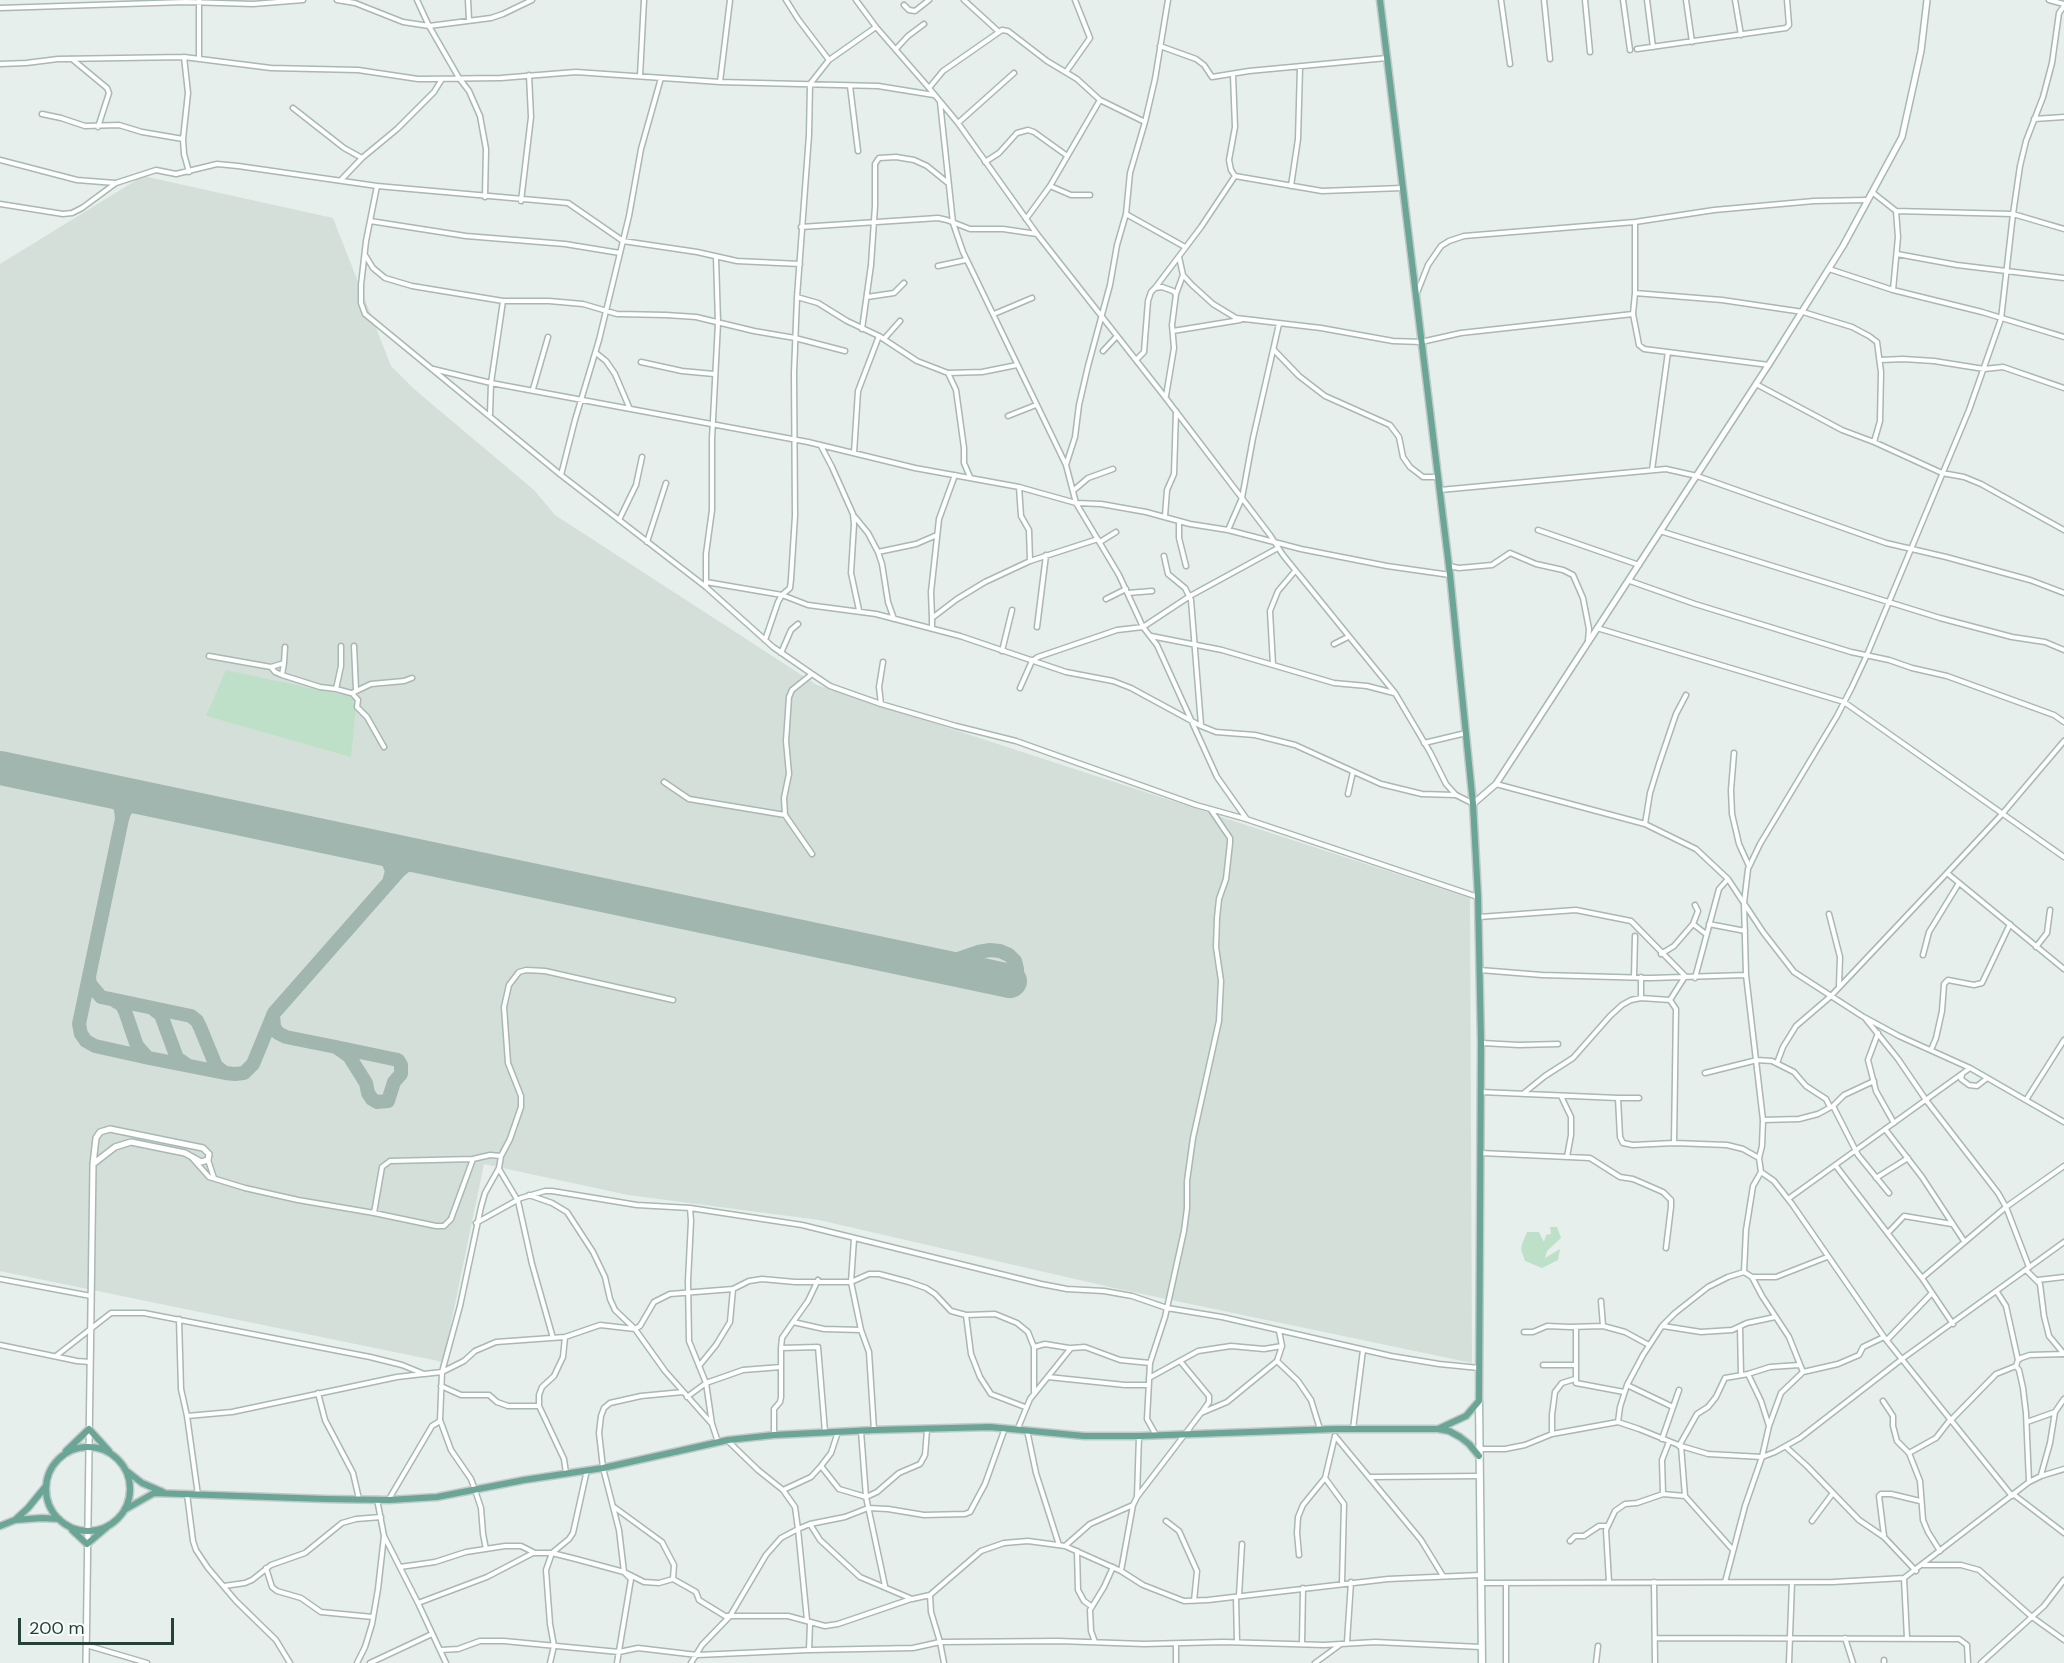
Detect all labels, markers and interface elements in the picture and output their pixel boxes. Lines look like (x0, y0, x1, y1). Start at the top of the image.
scale bar (21, 1606, 177, 1644)
text: 200 m (29, 1616, 85, 1640)

